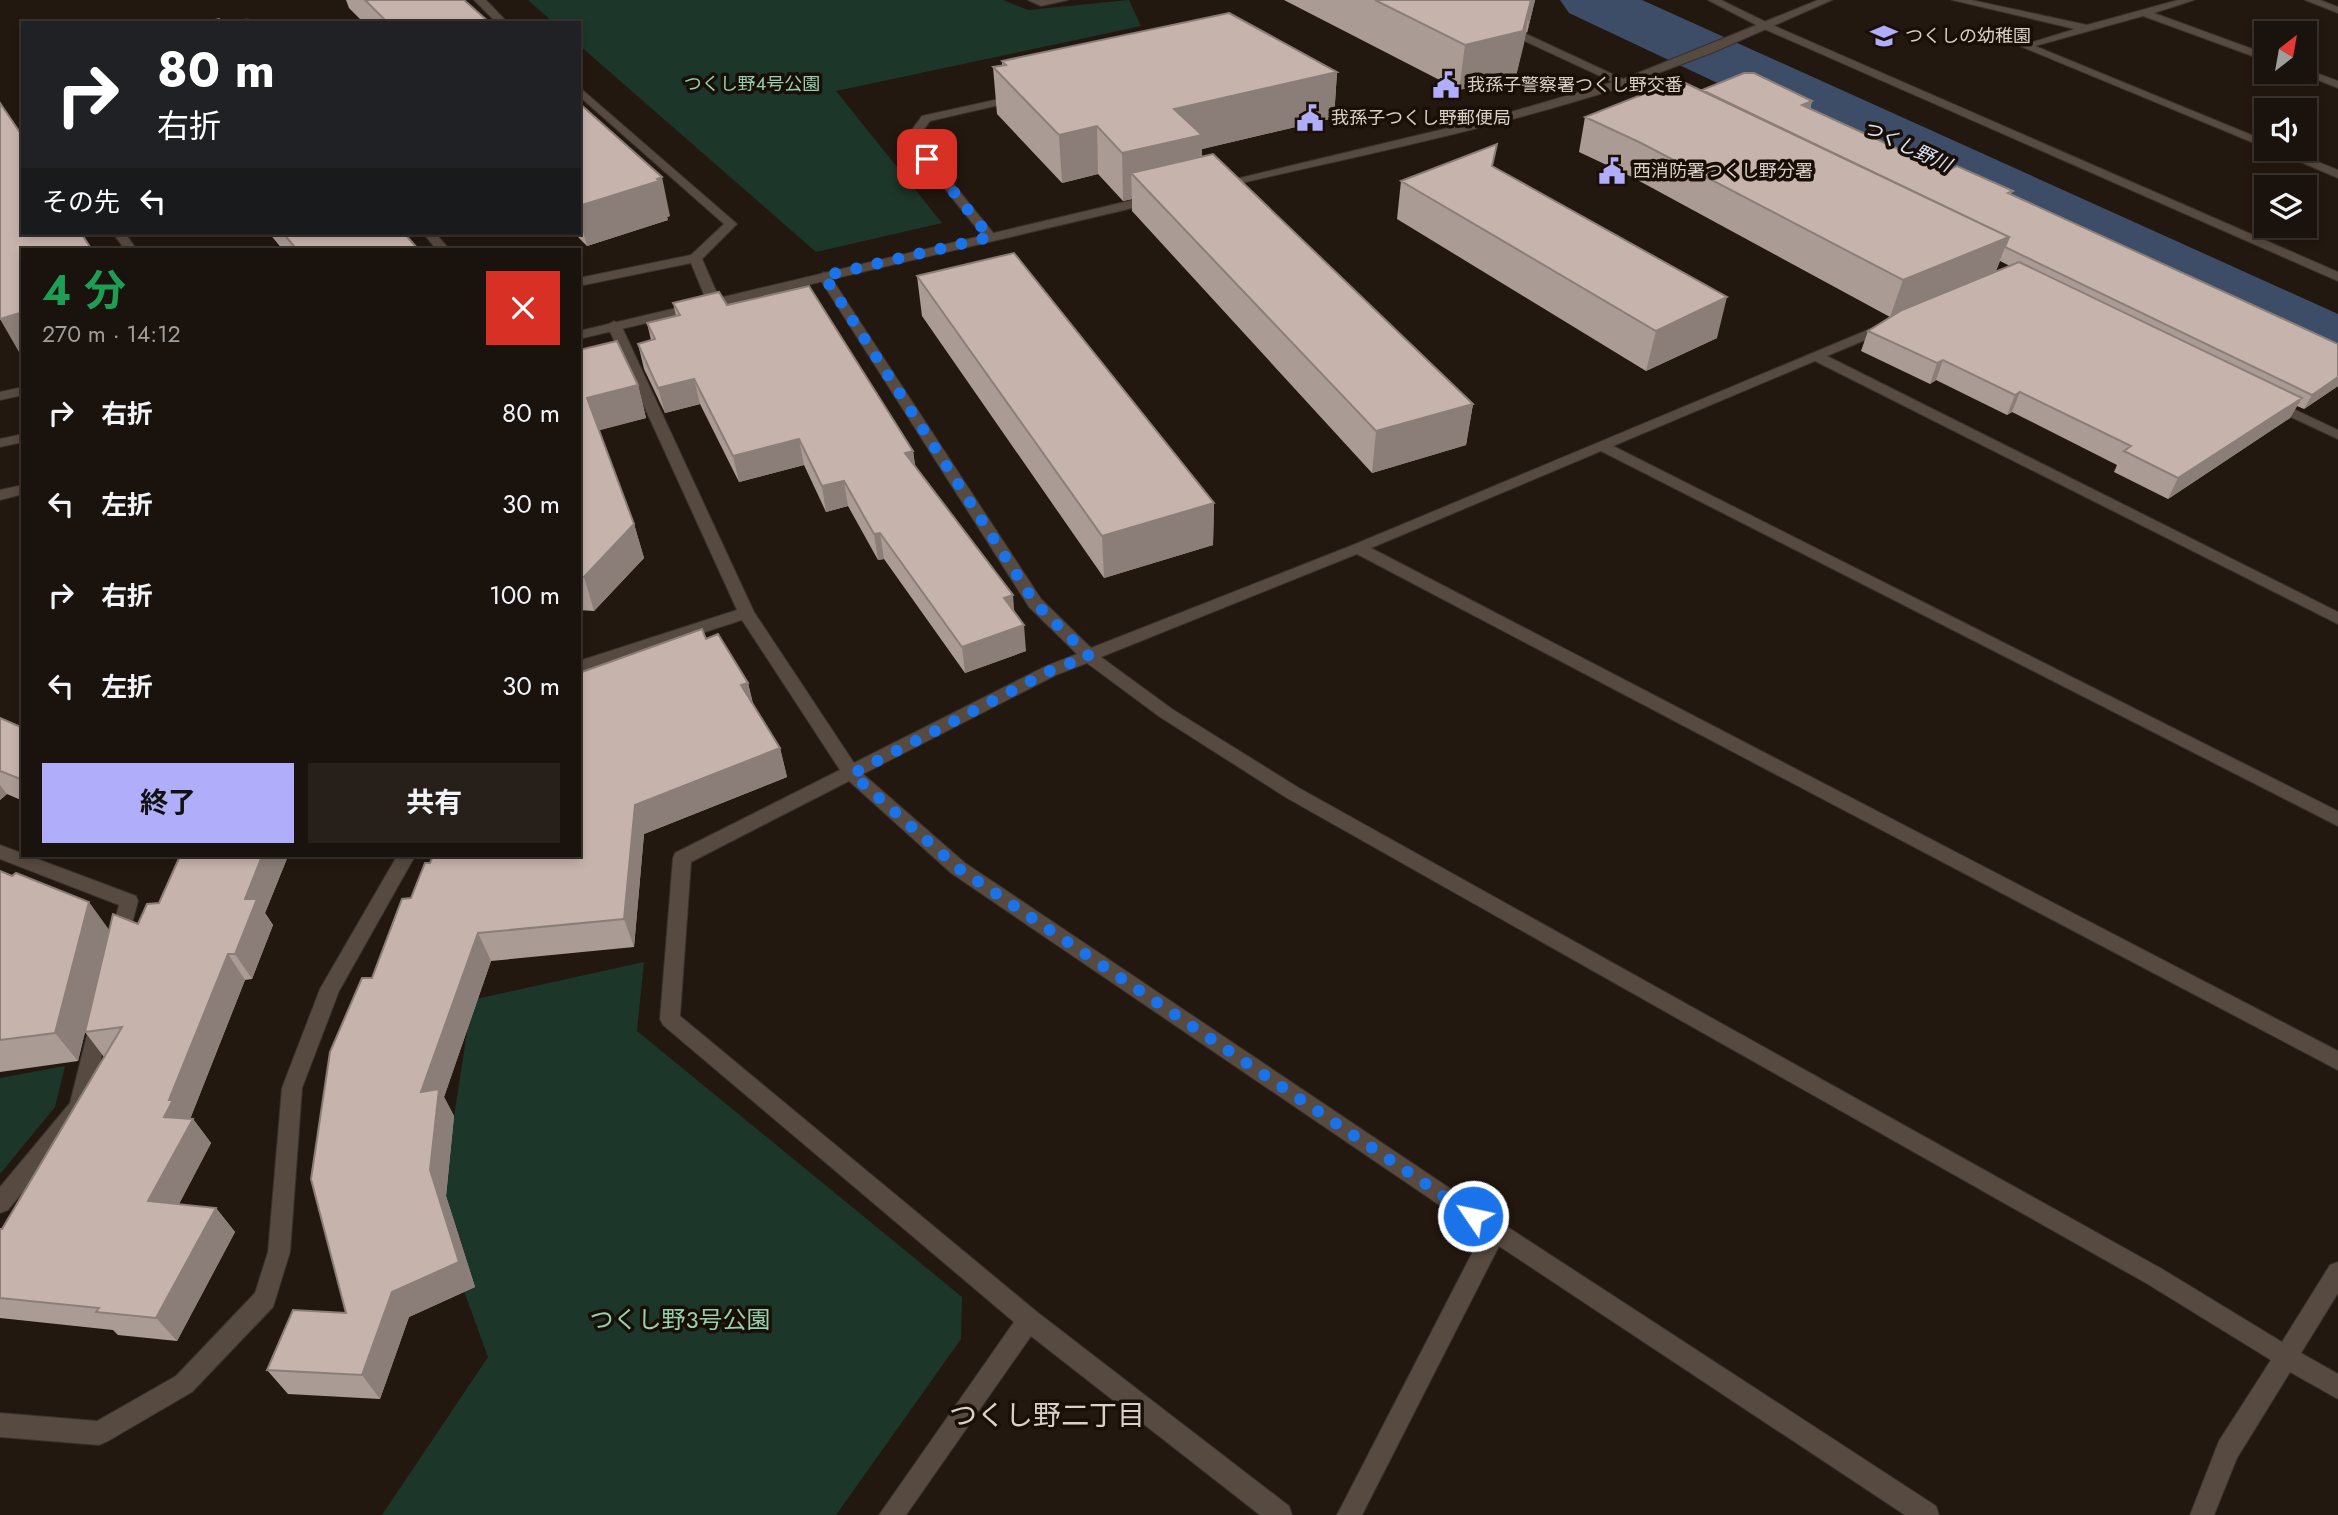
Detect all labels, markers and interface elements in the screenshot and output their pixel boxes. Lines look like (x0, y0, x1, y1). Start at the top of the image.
school or university icon: つくしの幼稚園 (1869, 21, 1899, 51)
north arrow (2254, 21, 2317, 84)
map controls (2254, 21, 2317, 238)
place label: つくしの幼稚園 (1905, 23, 2031, 49)
text: 80 m (157, 35, 275, 105)
icon: right (42, 49, 133, 140)
public building icon: 我孫子警察署つくし野交番 (1431, 70, 1461, 100)
park label: つくし野4号公園 (684, 71, 820, 97)
place label: 我孫子警察署つくし野交番 (1467, 72, 1683, 98)
button: sound (2254, 98, 2317, 161)
text: 右折 (157, 103, 221, 149)
public building icon: 我孫子つくし野郵便局 (1295, 103, 1325, 133)
place label: 我孫子つくし野郵便局 (1331, 105, 1511, 131)
water label: つくし野川 (1858, 114, 1958, 179)
pin (897, 129, 957, 189)
icon: arrive (908, 140, 946, 178)
public building icon: 西消防署つくし野分署 (1597, 156, 1627, 186)
place label: 西消防署つくし野分署 (1633, 158, 1813, 184)
button: layers (2254, 175, 2317, 238)
icon: left (134, 182, 172, 220)
text: その先 (42, 183, 120, 221)
text: 4 分 (42, 260, 126, 321)
button: close (486, 271, 560, 345)
text: 270 m · 14:12 (42, 317, 181, 351)
icon: right (42, 394, 80, 432)
text: 80 m (502, 394, 560, 432)
text: 右折 (101, 395, 153, 433)
icon: left (42, 485, 80, 523)
text: 30 m (502, 485, 560, 523)
text: 左折 (101, 486, 153, 524)
icon: right (42, 576, 80, 614)
text: 100 m (489, 576, 560, 614)
text: 右折 (101, 577, 153, 615)
icon: left (42, 667, 80, 705)
text: 30 m (502, 667, 560, 705)
text: 左折 (101, 668, 153, 706)
button: 終了 (42, 763, 294, 843)
button: 共有 (308, 763, 560, 843)
position arrow (1436, 1179, 1510, 1253)
park label: つくし野3号公園 (589, 1302, 771, 1337)
district label: つくし野二丁目 (949, 1395, 1145, 1436)

